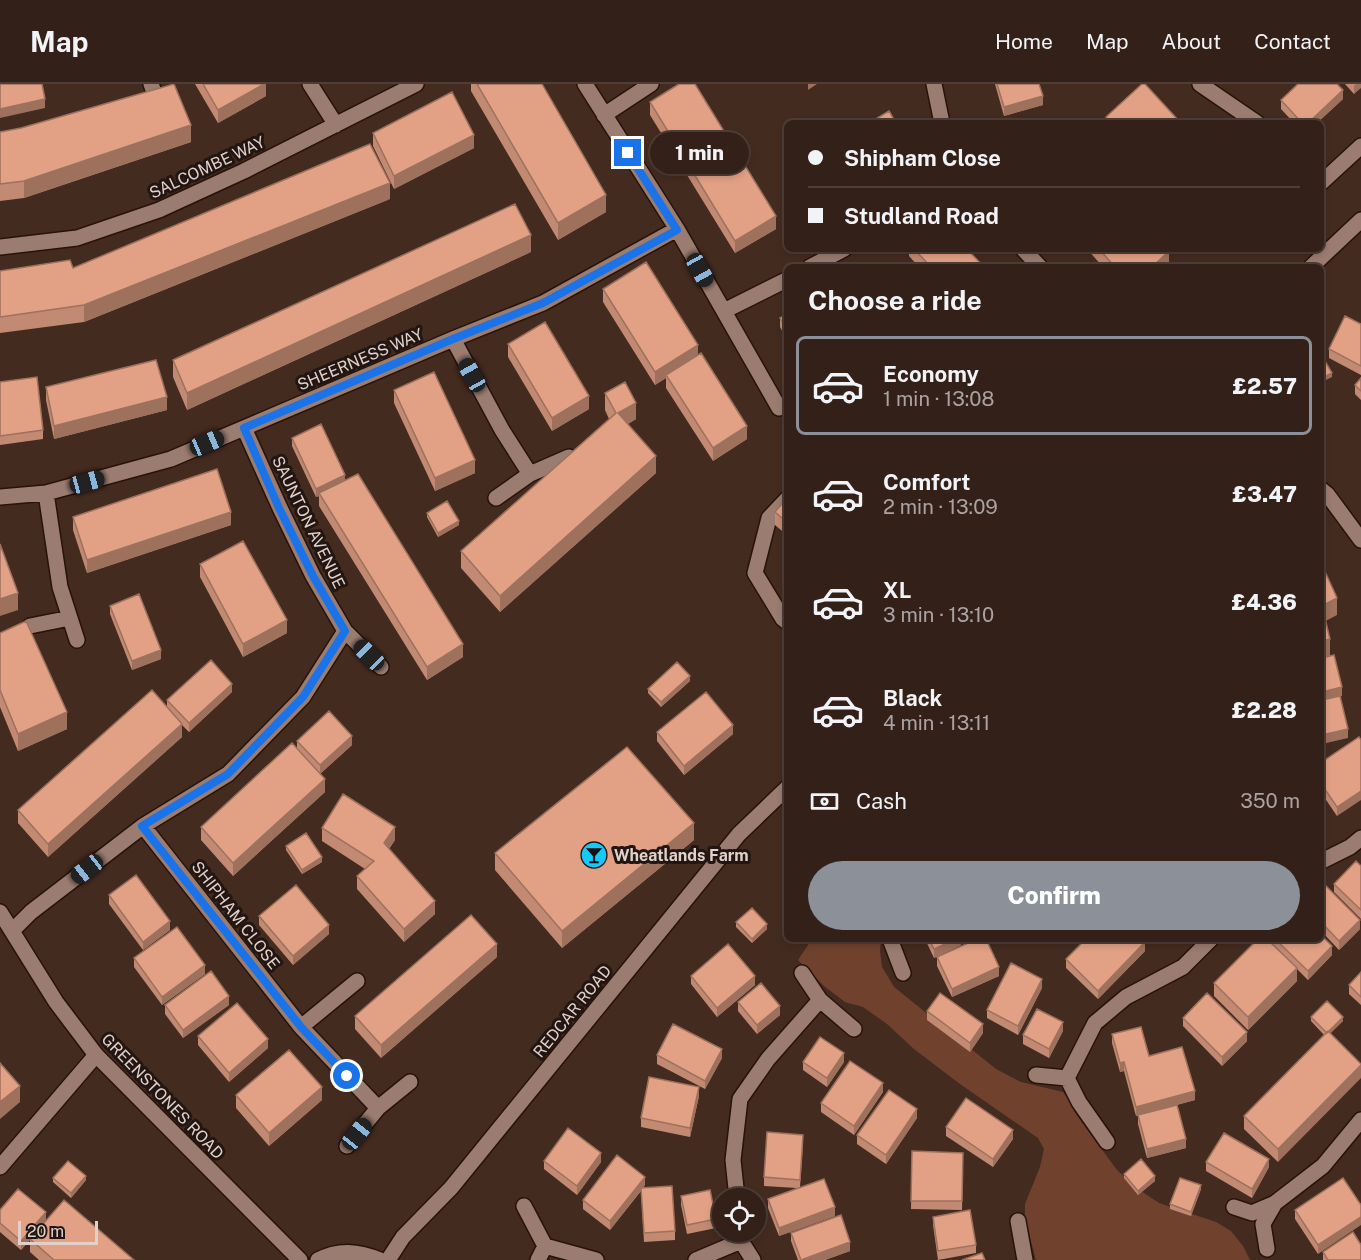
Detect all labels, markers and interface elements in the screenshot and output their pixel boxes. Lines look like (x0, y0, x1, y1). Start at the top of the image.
text: Map (30, 25, 89, 58)
text: Home (995, 29, 1053, 54)
text: Map (1086, 29, 1129, 54)
text: About (1162, 29, 1221, 54)
text: Contact (1254, 29, 1331, 54)
street label: SALCOMBE WAY (146, 132, 268, 203)
callout: 1 min (649, 132, 748, 174)
route end (614, 139, 641, 166)
text: 1 min (675, 141, 724, 165)
text: Shipham Close (844, 145, 1001, 171)
text: Studland Road (844, 203, 999, 229)
car (683, 250, 717, 290)
text: Choose a ride (808, 284, 982, 316)
street label: SHEERNESS WAY (295, 324, 426, 394)
car (455, 355, 489, 395)
icon: car (811, 359, 865, 413)
text: Economy (883, 361, 979, 387)
text: £2.57 (1232, 373, 1297, 399)
text: 1 min · 13:08 (883, 387, 994, 411)
car (187, 428, 227, 458)
street label: SAUNTON AVENUE (268, 453, 349, 592)
icon: car (811, 467, 865, 521)
car (67, 469, 107, 495)
text: Comfort (883, 469, 970, 495)
text: £3.47 (1232, 481, 1297, 507)
text: 2 min · 13:09 (883, 495, 998, 519)
icon: car (811, 575, 865, 629)
text: XL (883, 577, 911, 603)
text: £4.36 (1231, 589, 1297, 615)
text: 3 min · 13:10 (883, 603, 994, 627)
car (350, 636, 388, 674)
icon: car (811, 683, 865, 737)
text: Black (883, 685, 942, 711)
text: £2.28 (1232, 697, 1297, 723)
text: 4 min · 13:11 (883, 711, 990, 735)
icon: cash (808, 785, 841, 818)
text: Cash (856, 788, 907, 814)
text: 350 m (1240, 789, 1300, 813)
bar icon: Wheatlands Farm (579, 840, 609, 870)
place label: Wheatlands Farm (614, 846, 749, 865)
car (67, 851, 107, 887)
street label: SHIPHAM CLOSE (188, 858, 284, 973)
button: Confirm (808, 861, 1300, 930)
street label: REDCAR ROAD (529, 961, 615, 1061)
street label: GREENSTONES ROAD (98, 1030, 228, 1163)
route start (333, 1062, 360, 1089)
car (339, 1114, 375, 1154)
map controls (712, 1188, 766, 1242)
button: locate (712, 1188, 766, 1242)
scale bar (18, 1218, 98, 1246)
text: 20 m (27, 1222, 64, 1241)

